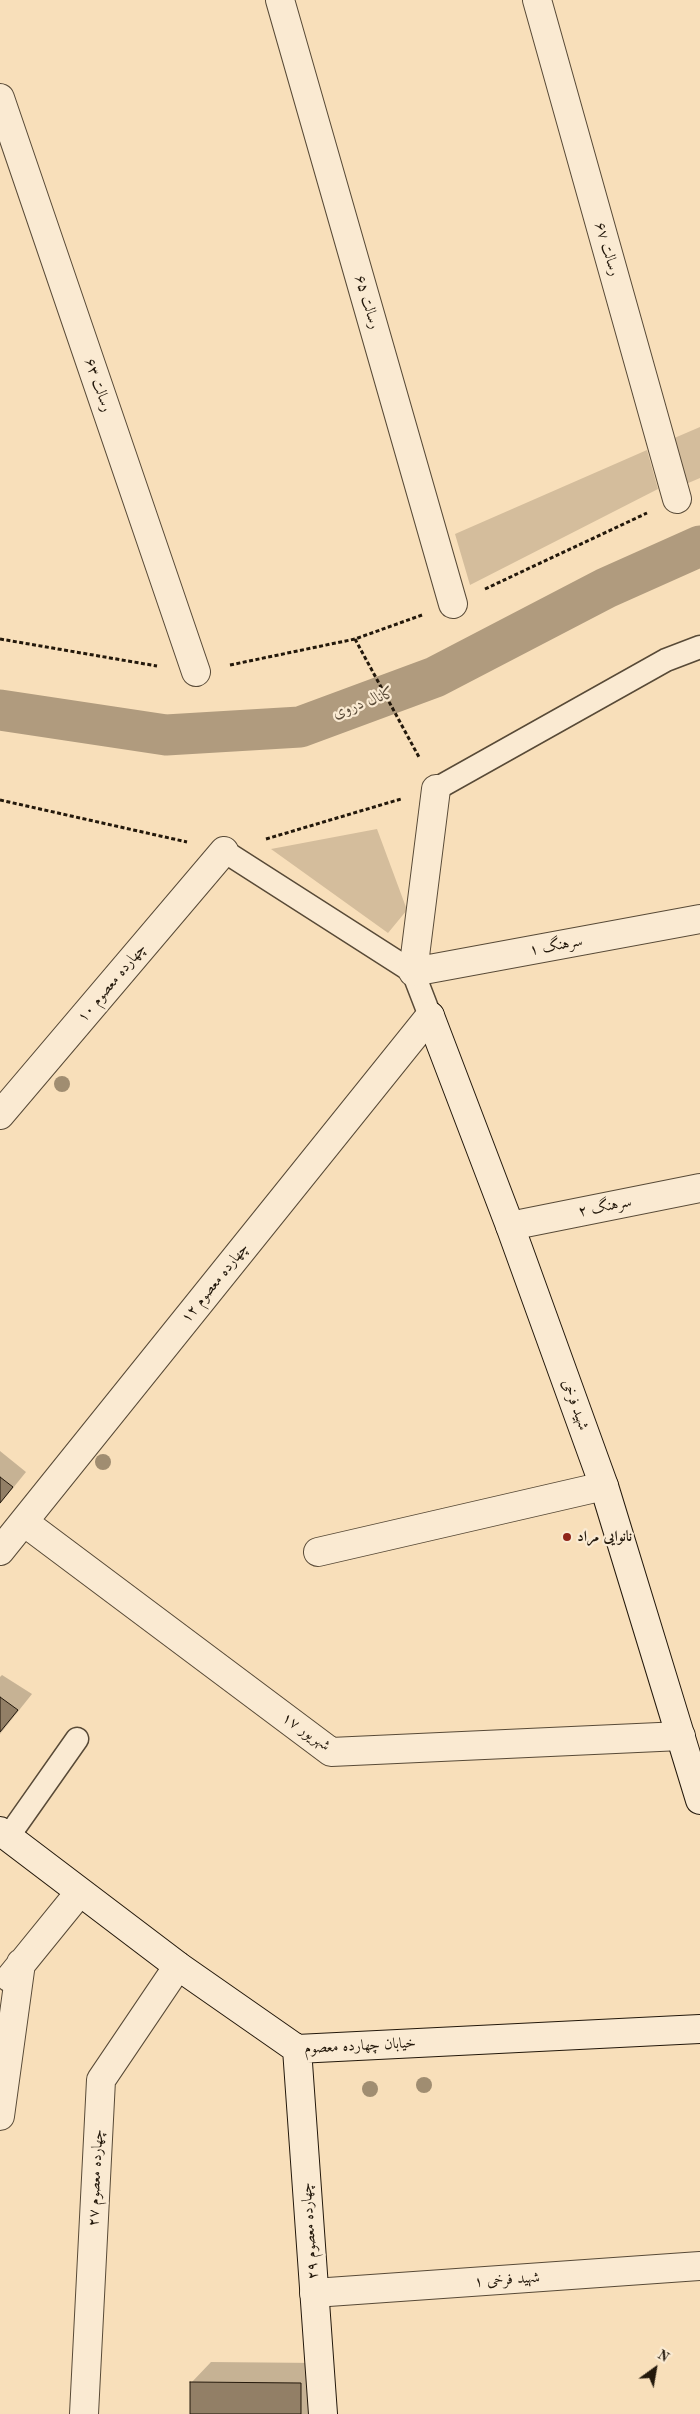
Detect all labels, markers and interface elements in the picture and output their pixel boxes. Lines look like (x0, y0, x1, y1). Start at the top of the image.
street label: رسالت ۶۷ (591, 220, 623, 278)
street label: رسالت ۶۵ (351, 273, 383, 331)
street label: رسالت ۶۳ (80, 356, 116, 414)
water label: کانال دروی (330, 683, 398, 723)
street label: سرهنگ ۱ (528, 932, 584, 960)
street label: چهارده معصوم ۱۰ (74, 940, 150, 1026)
street label: سرهنگ ۲ (577, 1193, 633, 1221)
street label: چهارده معصوم ۱۲ (177, 1239, 253, 1327)
street label: شهید فرخی (557, 1377, 593, 1433)
place label: نانوایی مراد (577, 1528, 632, 1546)
marker: نانوایی مراد (561, 1531, 573, 1543)
street label: ۱۷ شهریور (278, 1709, 334, 1755)
street label: خیابان چهارده معصوم (304, 2034, 416, 2058)
street label: چهارده معصوم ۲۷ (84, 2129, 108, 2227)
street label: چهارده معصوم ۲۹ (298, 2182, 322, 2280)
street label: شهید فرخی ۱ (473, 2269, 541, 2291)
north arrow (630, 2344, 680, 2394)
text: N (655, 2348, 671, 2365)

